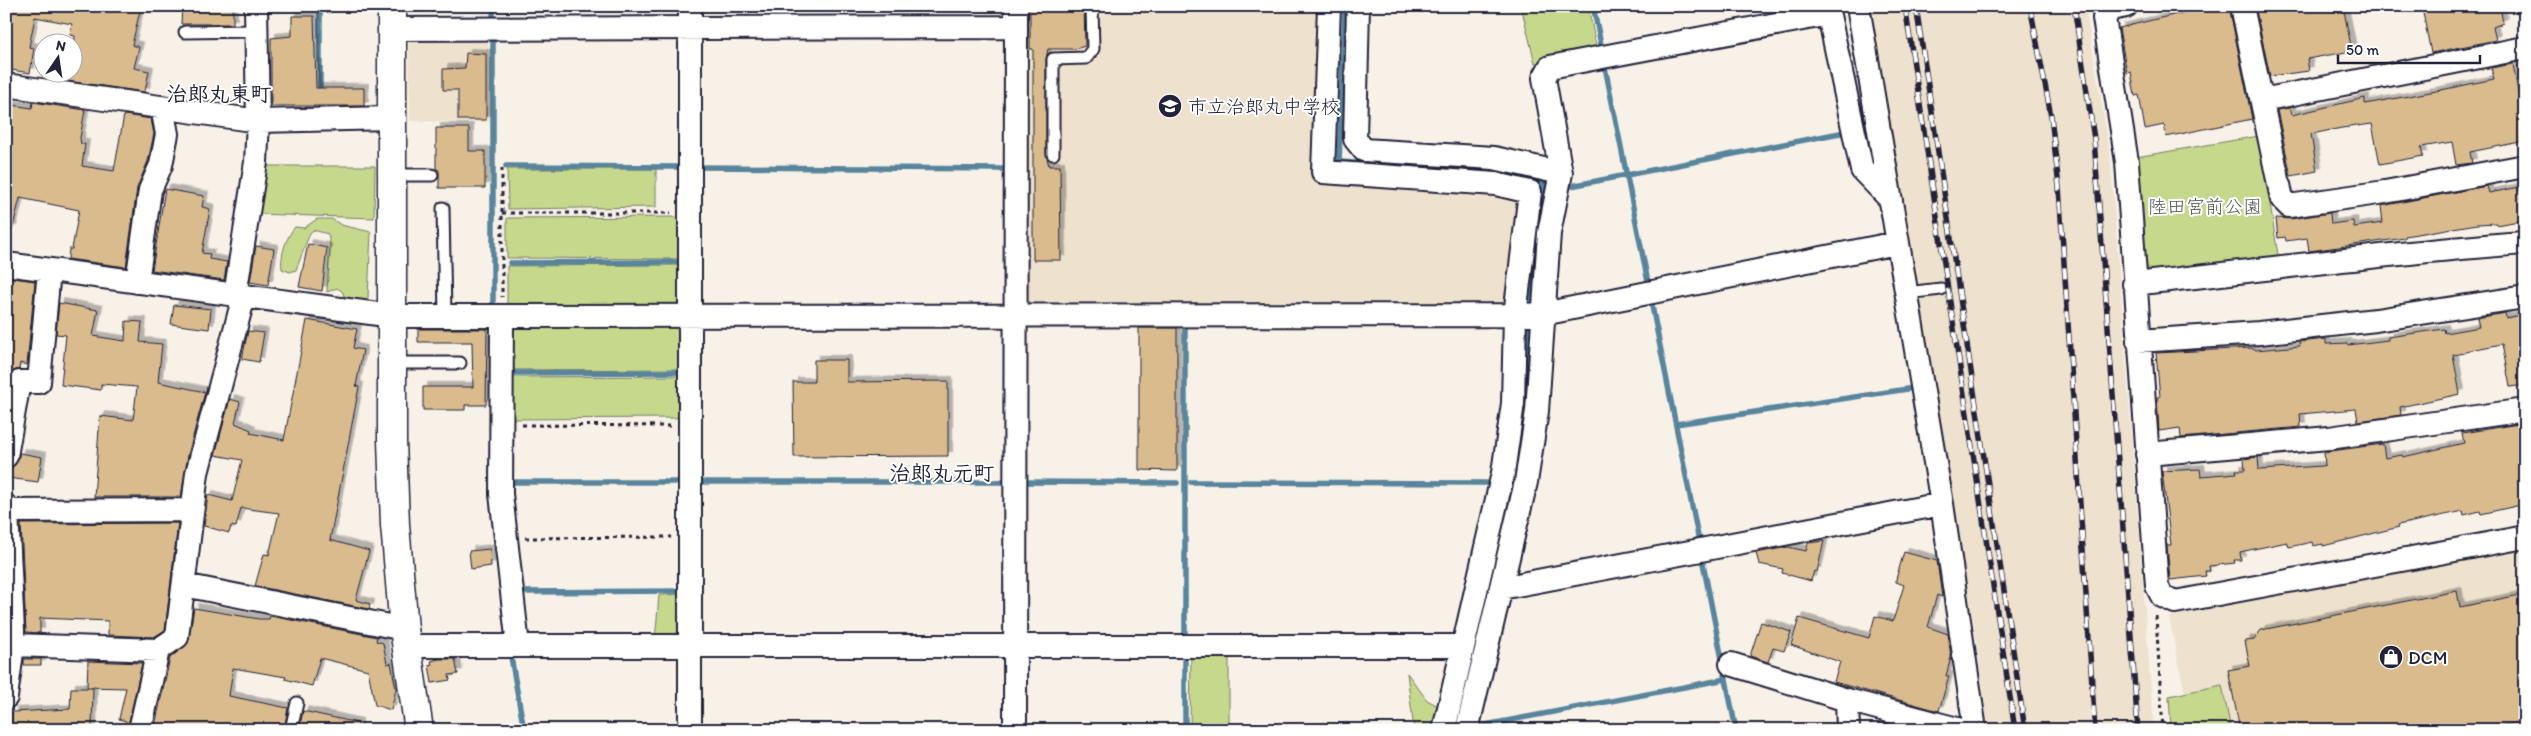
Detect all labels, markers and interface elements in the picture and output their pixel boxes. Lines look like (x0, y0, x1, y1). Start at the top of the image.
north arrow (32, 32, 82, 82)
scale bar (2338, 32, 2481, 64)
text: N (54, 36, 67, 55)
text: 50 m (2346, 41, 2379, 59)
district label: 治郎丸東町 (167, 81, 272, 106)
school or university icon: 市立治郎丸中学校 (1157, 93, 1183, 119)
place label: 市立治郎丸中学校 (1188, 95, 1340, 118)
park label: 陸田宮前公園 (2148, 195, 2262, 218)
district label: 治郎丸元町 (890, 460, 995, 485)
shop icon: DCM (2378, 644, 2404, 670)
place label: DCM (2408, 646, 2448, 669)

